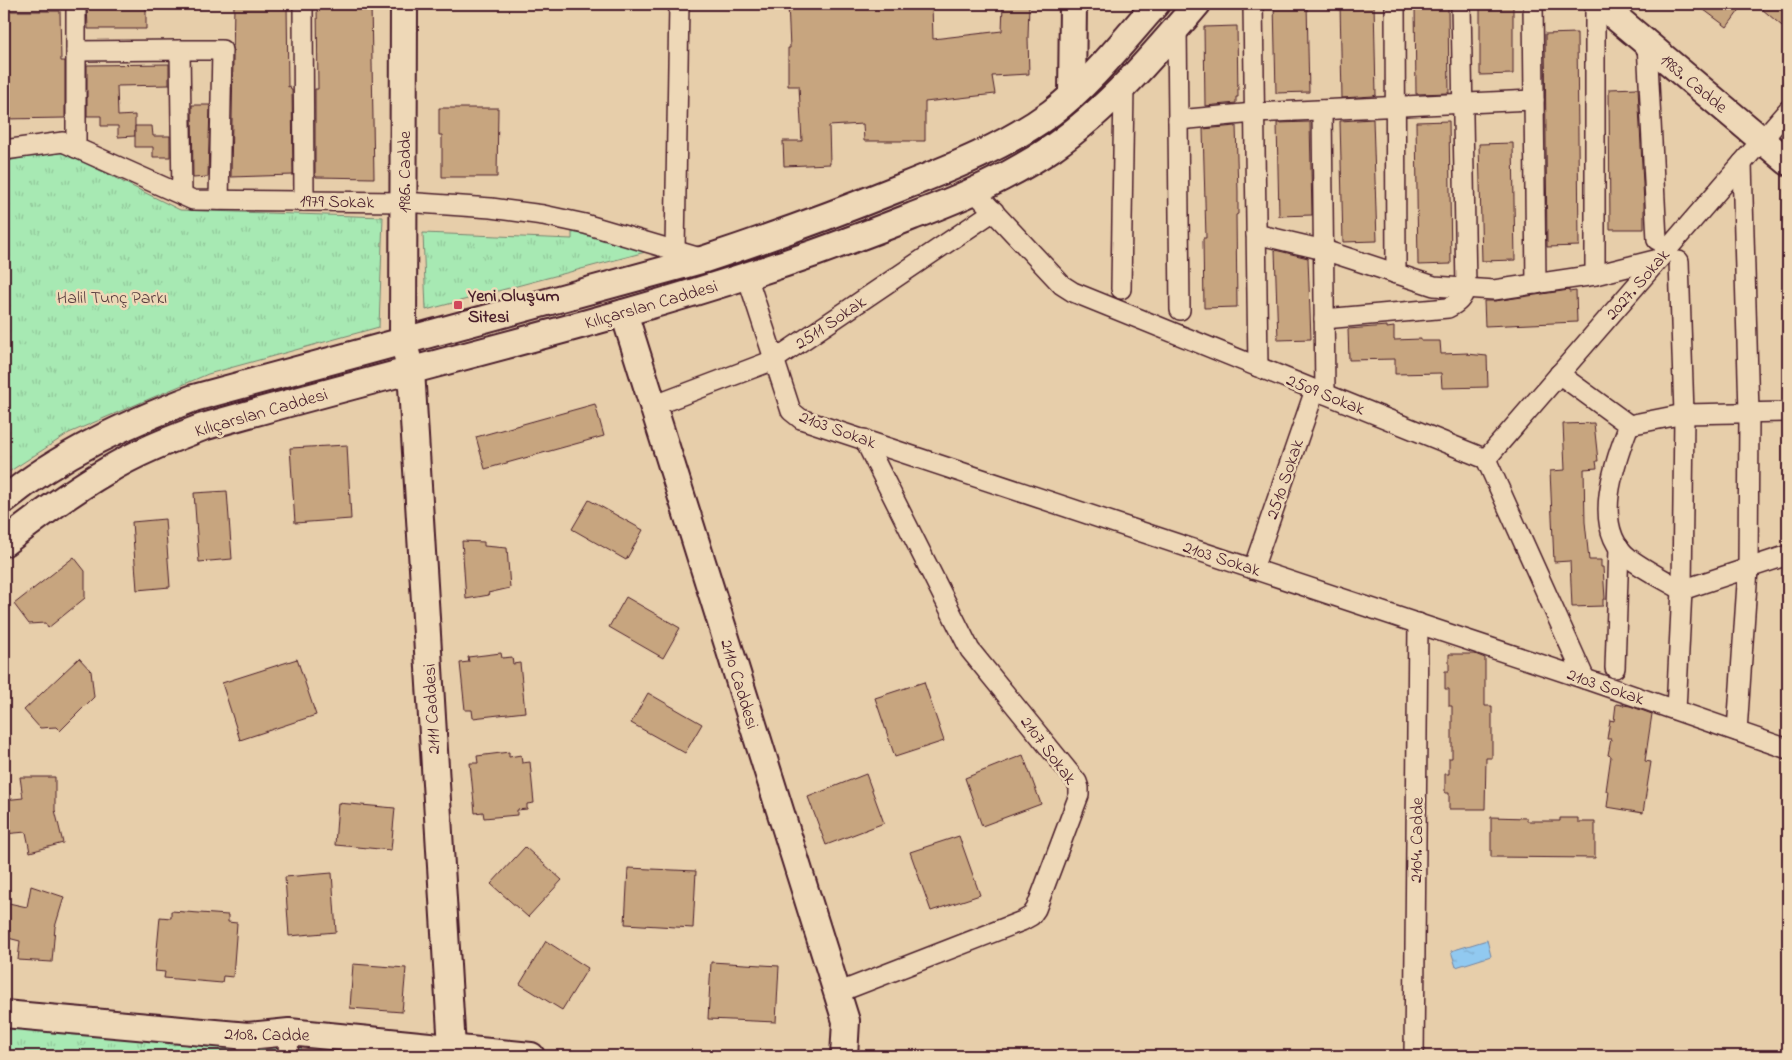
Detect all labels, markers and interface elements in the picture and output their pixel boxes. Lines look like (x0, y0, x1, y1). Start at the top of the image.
street label: 1983. Cadde (1653, 48, 1733, 121)
street label: 1986. Cadde (393, 130, 419, 213)
street label: 1979 Sokak (300, 189, 374, 217)
street label: 2027. Sokak (1600, 244, 1677, 327)
street label: Kılıçarslan Caddesi (582, 275, 721, 337)
place label: Yeni Oluşum Sitesi (467, 284, 559, 331)
park label: Halil Tunç Parkı (57, 286, 167, 312)
street label: 2511 Sokak (790, 290, 872, 357)
marker: Yeni Oluşum Sitesi (452, 299, 464, 311)
street label: 2509 Sokak (1282, 368, 1369, 423)
street label: Kılıçarslan Caddesi (192, 383, 331, 445)
street label: 2103 Sokak (795, 405, 880, 457)
street label: 2510 Sokak (1260, 436, 1312, 523)
street label: 2103 Sokak (1179, 535, 1264, 585)
street label: 2110 Caddesi (712, 636, 764, 733)
street label: 2111 Caddesi (418, 663, 448, 755)
street label: 2103 Sokak (1563, 663, 1648, 713)
street label: 2107 Sokak (1013, 711, 1082, 791)
street label: 2104. Cadde (1404, 796, 1432, 883)
street label: 2108. Cadde (224, 1022, 311, 1050)

